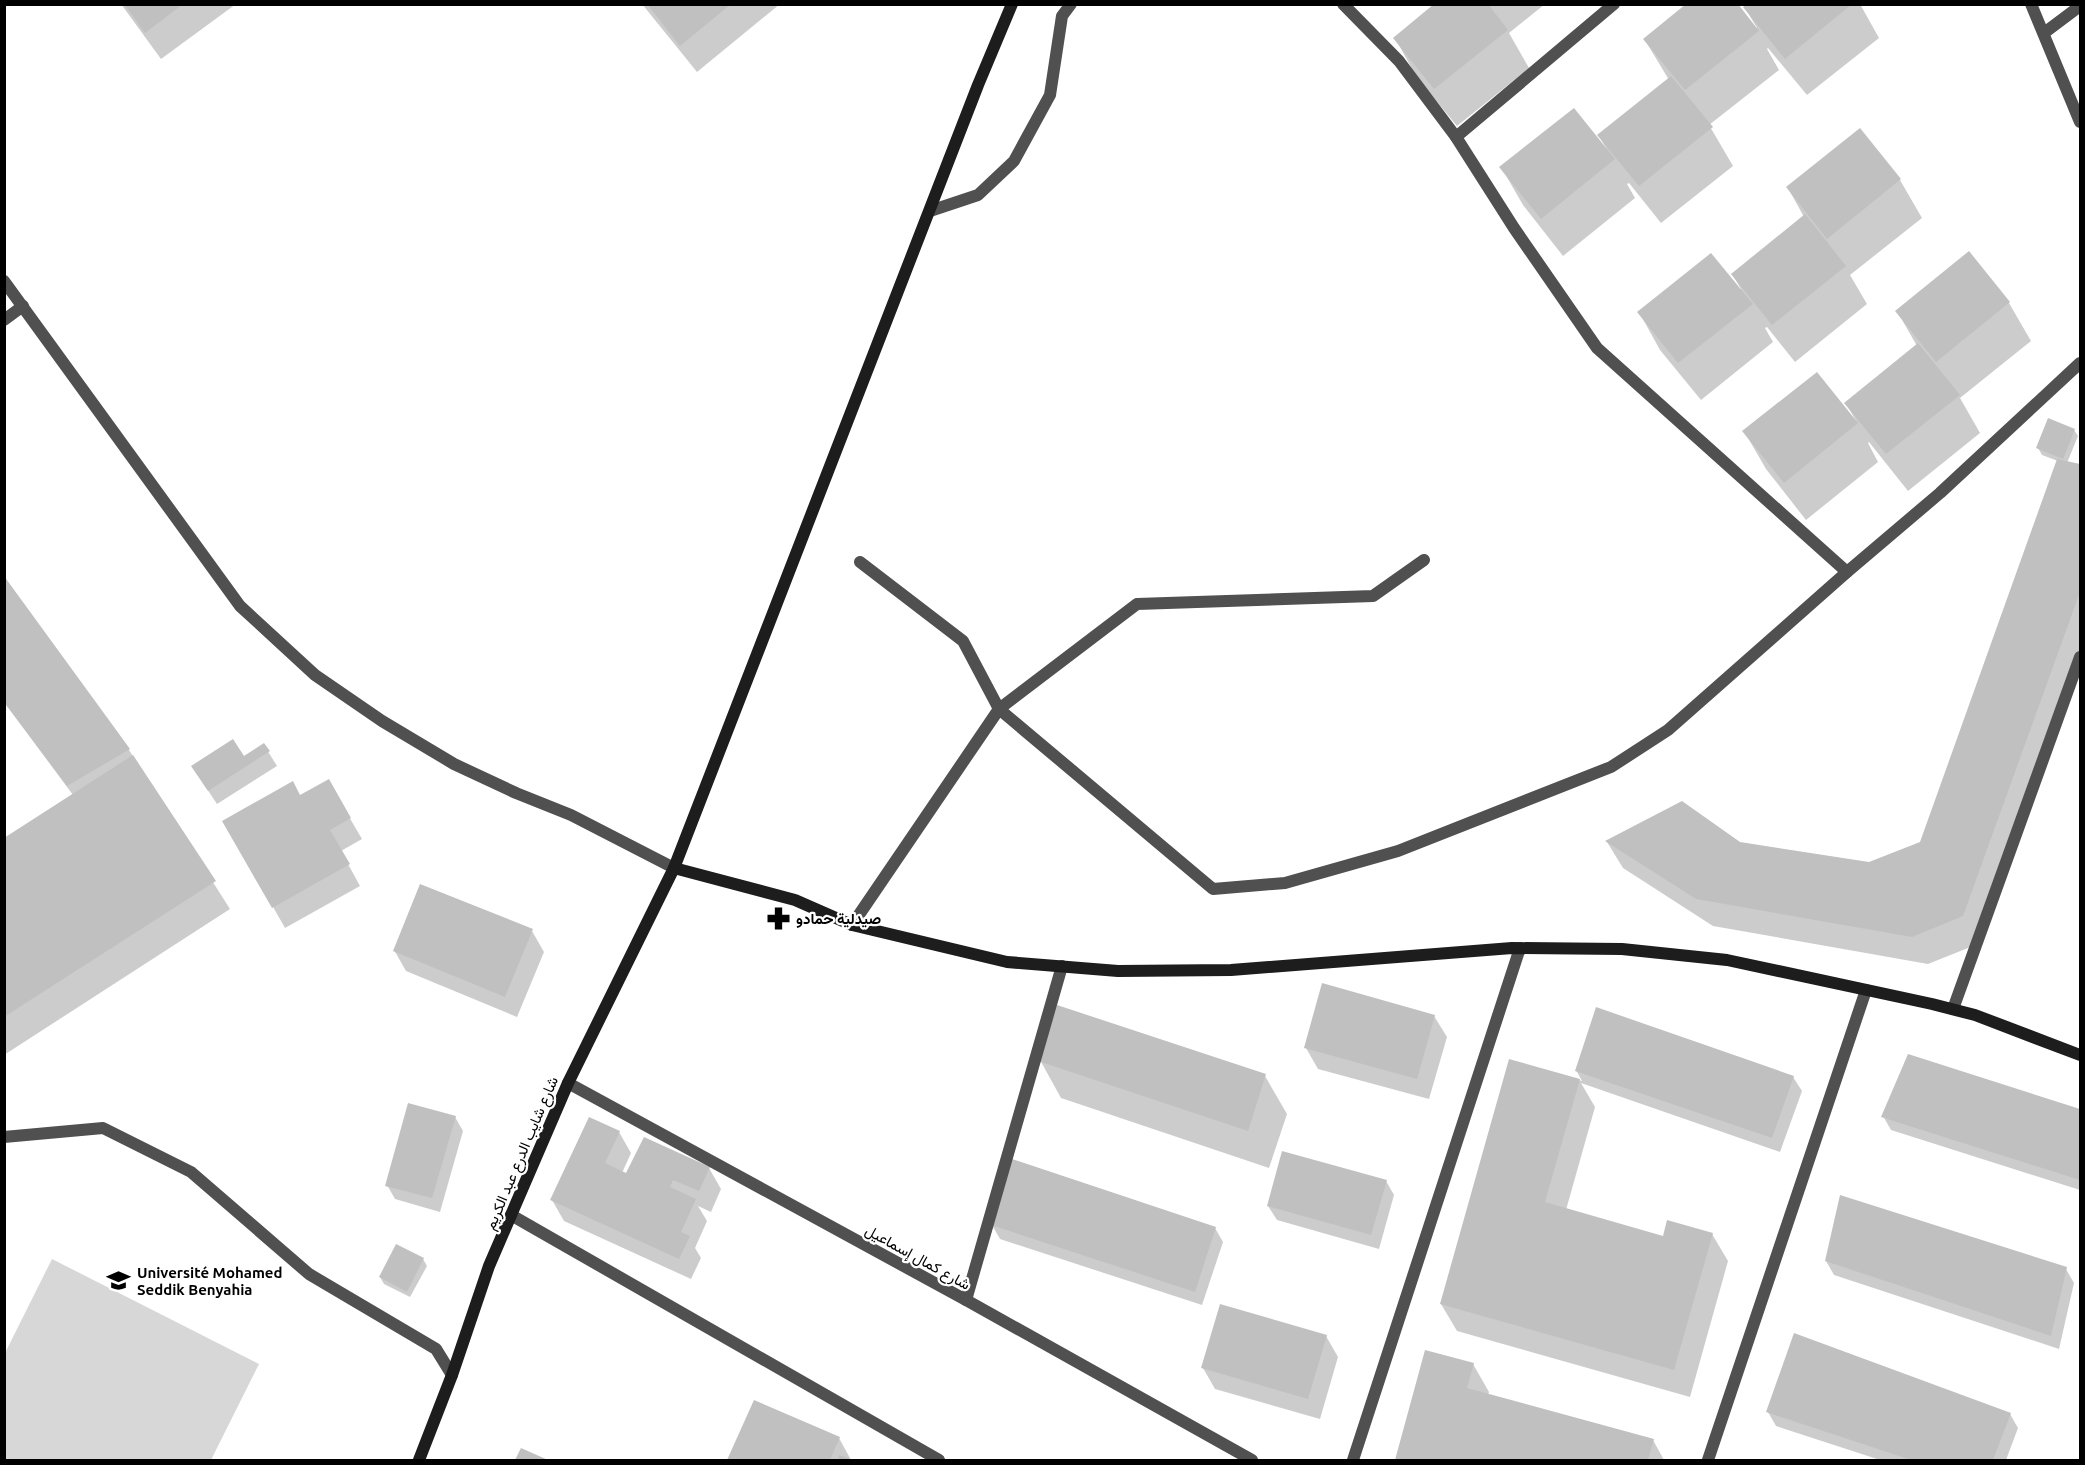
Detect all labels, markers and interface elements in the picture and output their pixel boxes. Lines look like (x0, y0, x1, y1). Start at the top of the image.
pharmacy icon: صيدلية حمادو (765, 905, 791, 931)
place label: صيدلية حمادو (796, 910, 881, 928)
street label: شارع شايب الدرع عبد الكريم (481, 1074, 564, 1233)
street label: شارع كمال إسماعيل (861, 1221, 974, 1296)
place label: Université Mohamed Seddik Benyahia (137, 1264, 282, 1298)
school or university icon: Université Mohamed Seddik Benyahia (106, 1268, 132, 1294)

